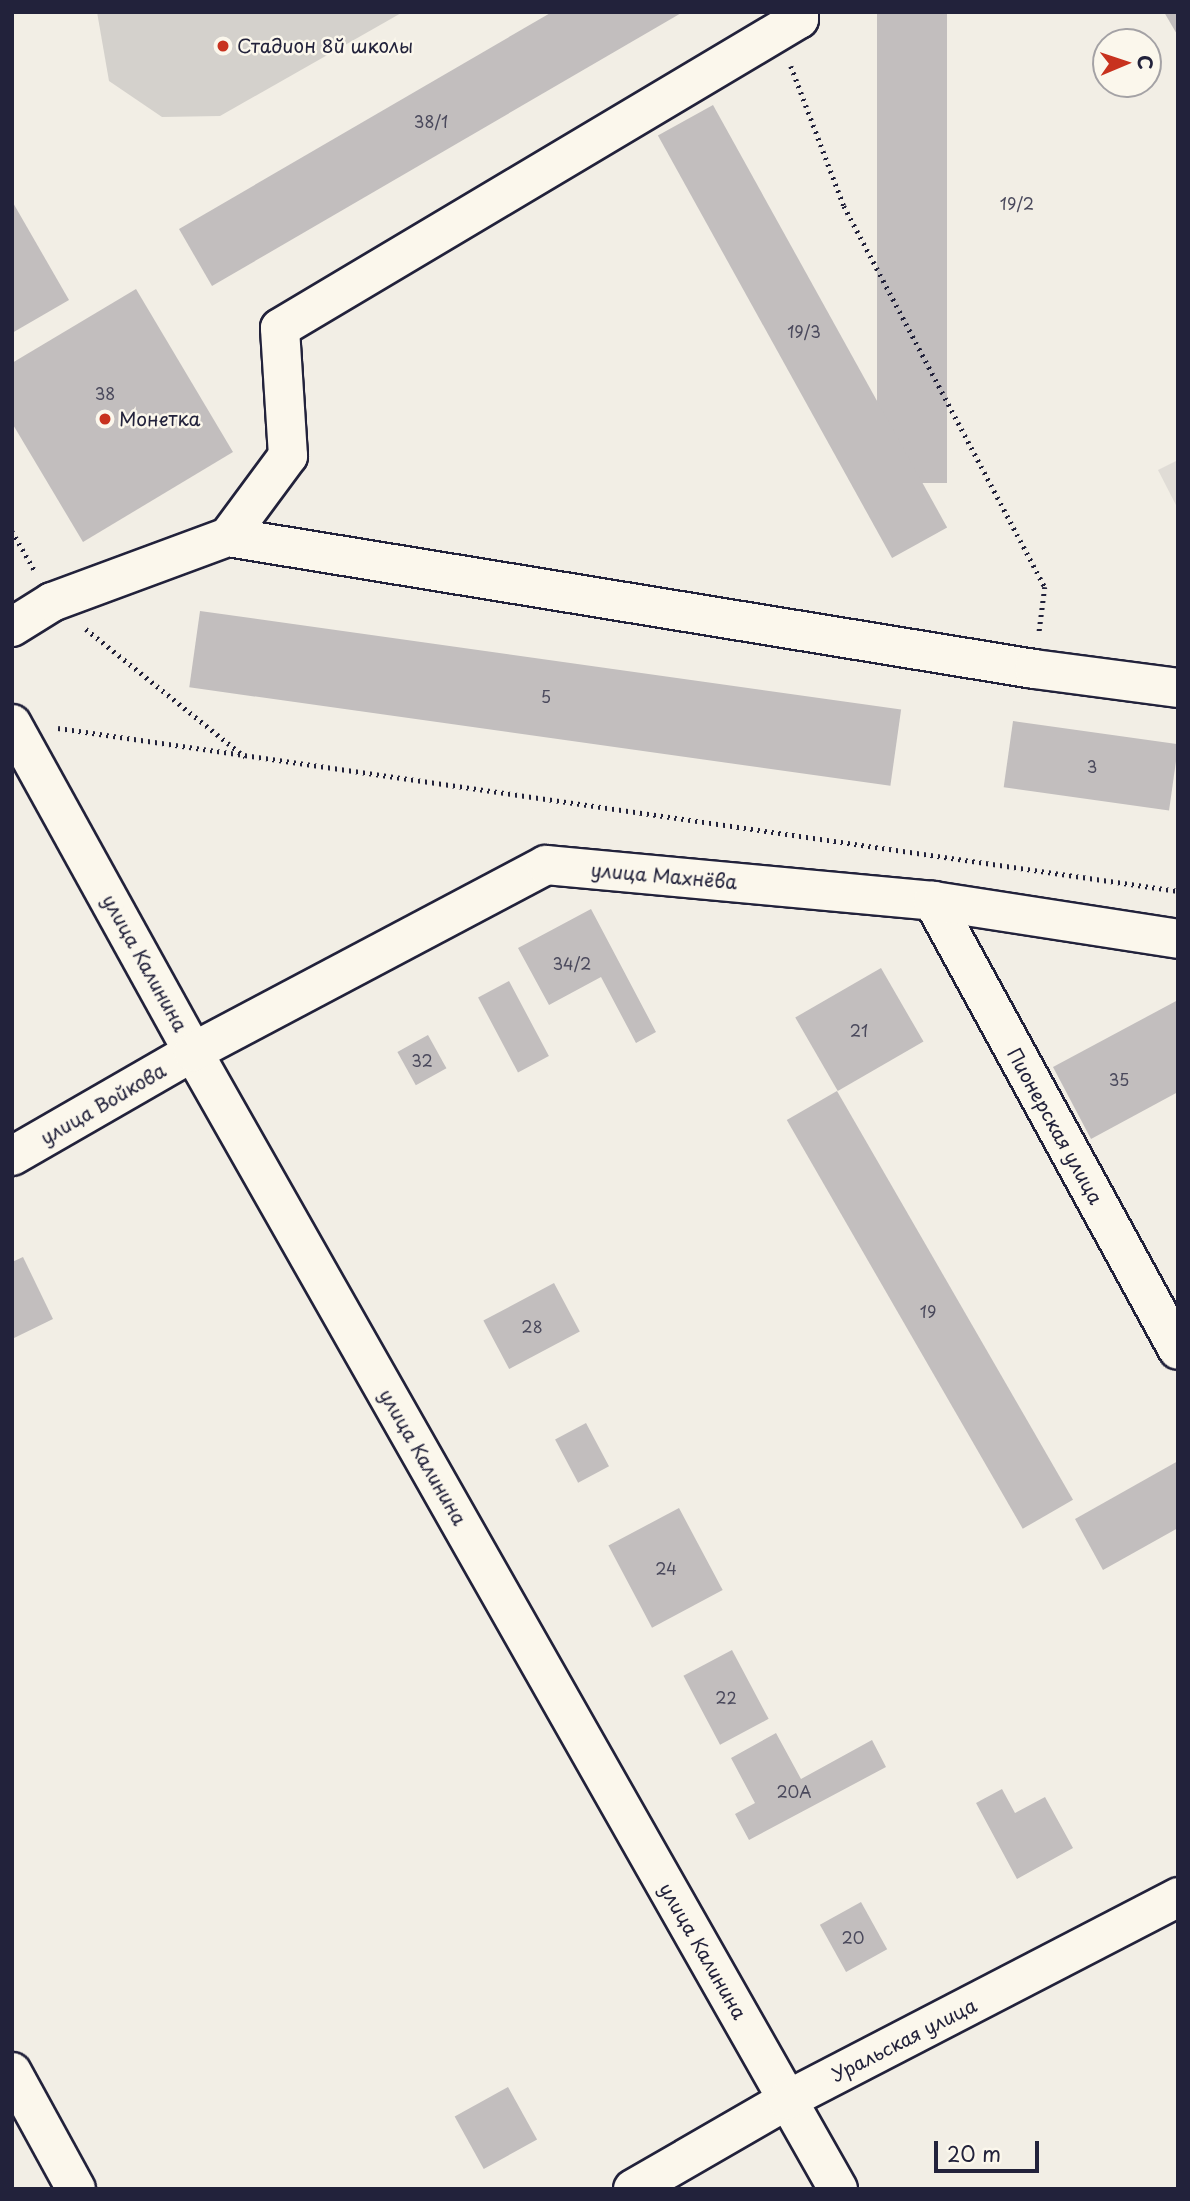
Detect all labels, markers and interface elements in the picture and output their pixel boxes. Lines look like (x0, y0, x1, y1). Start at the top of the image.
north arrow (1092, 28, 1162, 98)
place label: Стадион 8й школы (237, 35, 414, 57)
marker: Стадион 8й школы (215, 38, 231, 54)
text: С (1132, 55, 1160, 70)
house number: 38/1 (414, 111, 448, 131)
house number: 19/2 (1000, 193, 1034, 213)
house number: 19/3 (787, 321, 821, 341)
house number: 38 (95, 383, 115, 403)
place label: Монетка (119, 408, 200, 430)
marker: Монетка (97, 411, 113, 427)
house number: 5 (541, 686, 551, 706)
house number: 3 (1087, 756, 1097, 776)
street label: улица Махнёва (589, 858, 739, 894)
street label: улица Калинина (98, 890, 192, 1036)
house number: 34/2 (553, 953, 591, 973)
house number: 21 (850, 1020, 868, 1040)
street label: Пионерская улица (1002, 1044, 1108, 1208)
house number: 32 (411, 1050, 433, 1070)
street label: улица Войкова (36, 1059, 170, 1149)
house number: 35 (1109, 1069, 1129, 1089)
house number: 19 (920, 1301, 936, 1321)
house number: 28 (521, 1316, 543, 1336)
street label: улица Калинина (375, 1385, 471, 1529)
house number: 24 (655, 1558, 677, 1578)
house number: 22 (715, 1687, 737, 1707)
house number: 20А (776, 1781, 812, 1801)
street label: улица Калинина (655, 1879, 751, 2023)
house number: 20 (842, 1927, 864, 1947)
street label: Уральская улица (827, 1993, 981, 2087)
scale bar (938, 2128, 1043, 2172)
text: 20 m (947, 2137, 1001, 2169)

